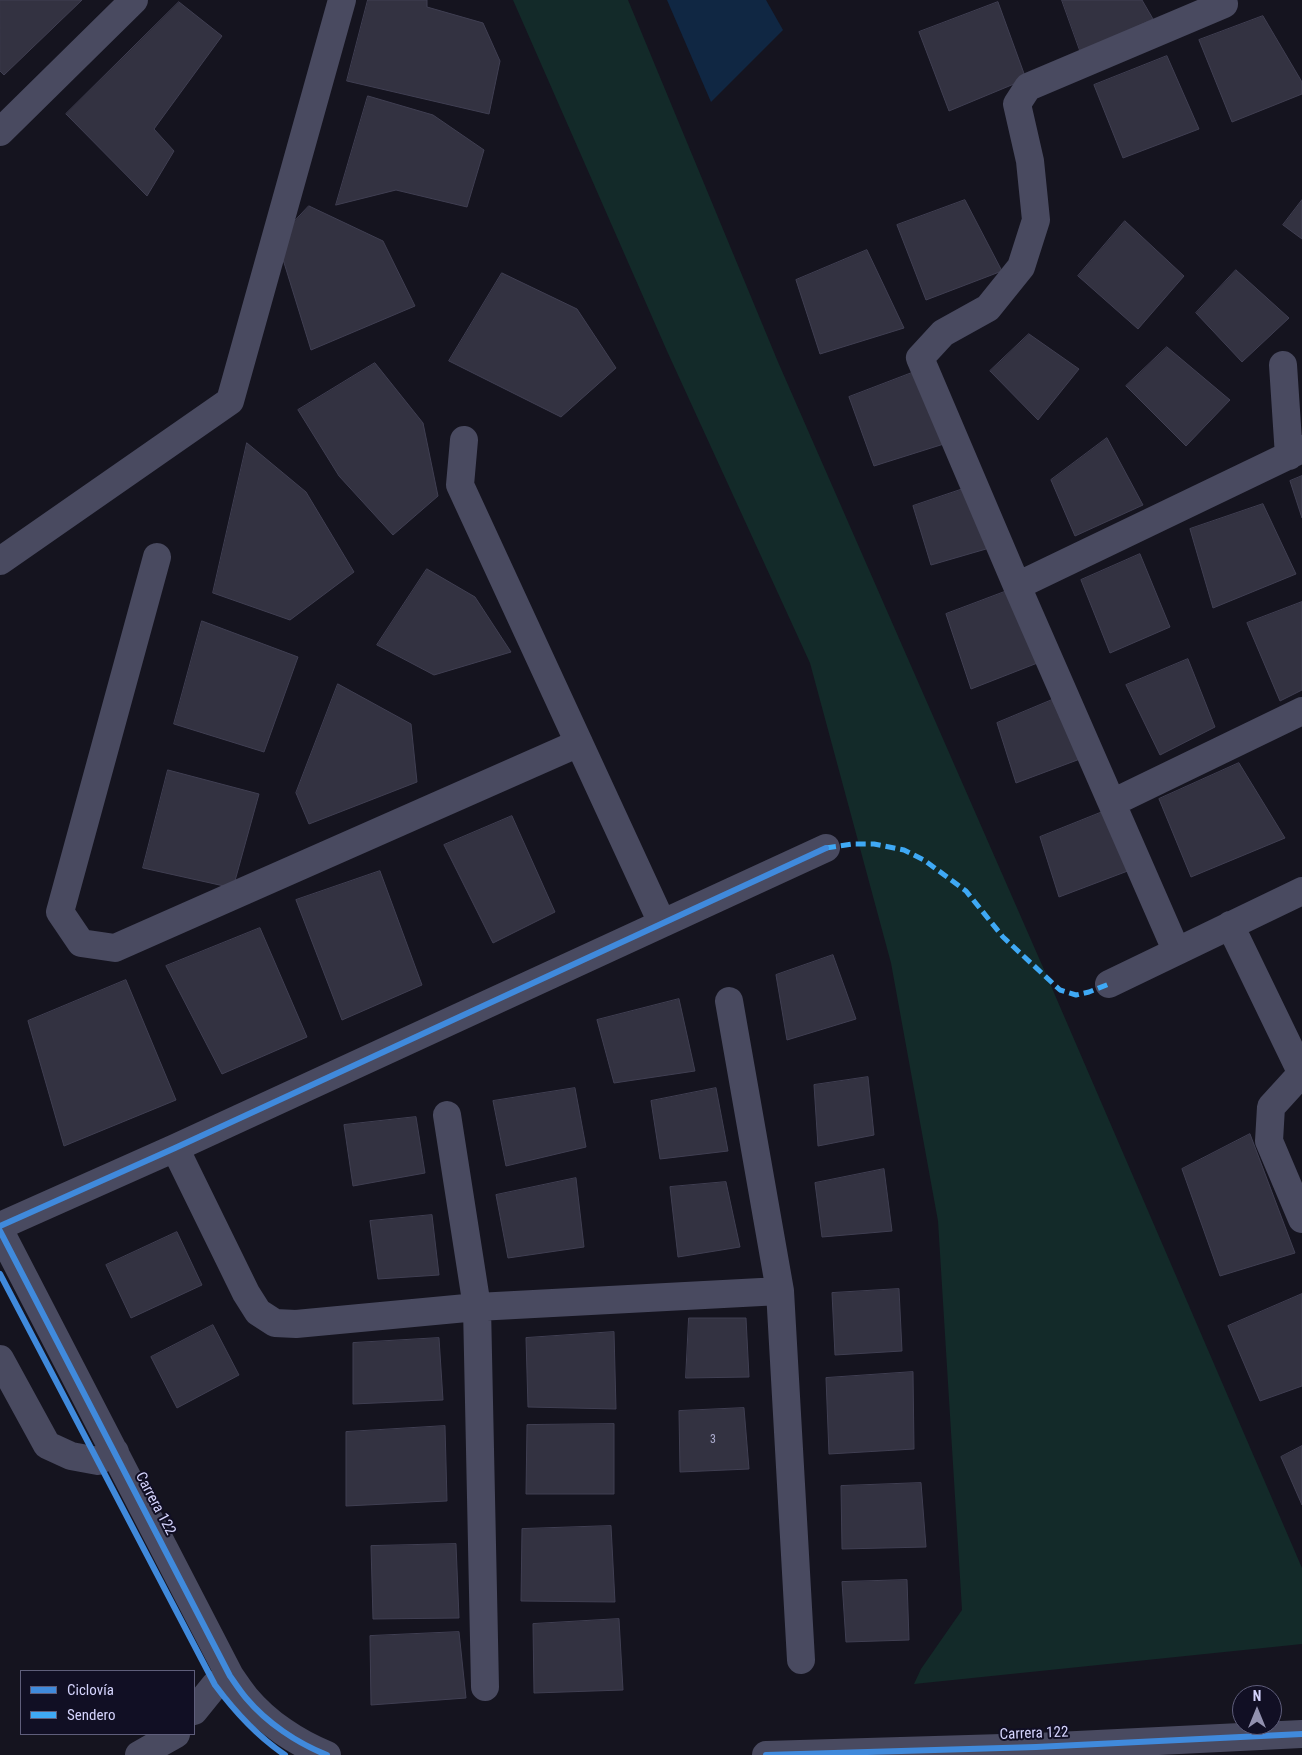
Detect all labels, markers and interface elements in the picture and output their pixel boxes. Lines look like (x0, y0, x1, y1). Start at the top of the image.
house number: 3 (710, 1433, 716, 1447)
street label: Carrera 122 (131, 1469, 179, 1539)
legend (20, 1670, 195, 1735)
text: Ciclovía (67, 1681, 114, 1699)
north arrow (1232, 1685, 1282, 1735)
text: N (1253, 1688, 1261, 1704)
text: Sendero (67, 1706, 116, 1724)
street label: Carrera 122 (999, 1724, 1069, 1744)

